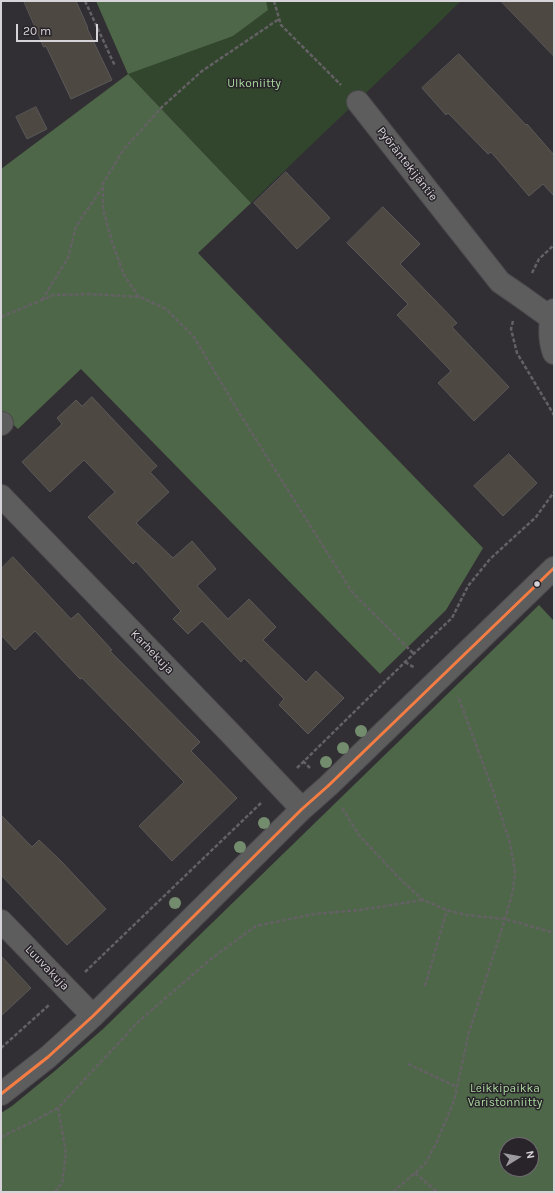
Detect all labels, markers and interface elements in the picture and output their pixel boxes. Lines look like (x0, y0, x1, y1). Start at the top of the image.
scale bar (18, 16, 100, 42)
text: 20 m (23, 24, 51, 38)
park label: Ulkoniitty (227, 77, 281, 91)
street label: Pyöräntekijäntie (374, 124, 440, 204)
unlabelled marker (532, 579, 542, 589)
street label: Karhekuja (127, 627, 177, 677)
street label: Luuvakuja (22, 942, 72, 994)
park label: Leikkipaikka Varistonniitty (468, 1082, 542, 1110)
north arrow (499, 1137, 539, 1177)
text: N (523, 1150, 537, 1160)

